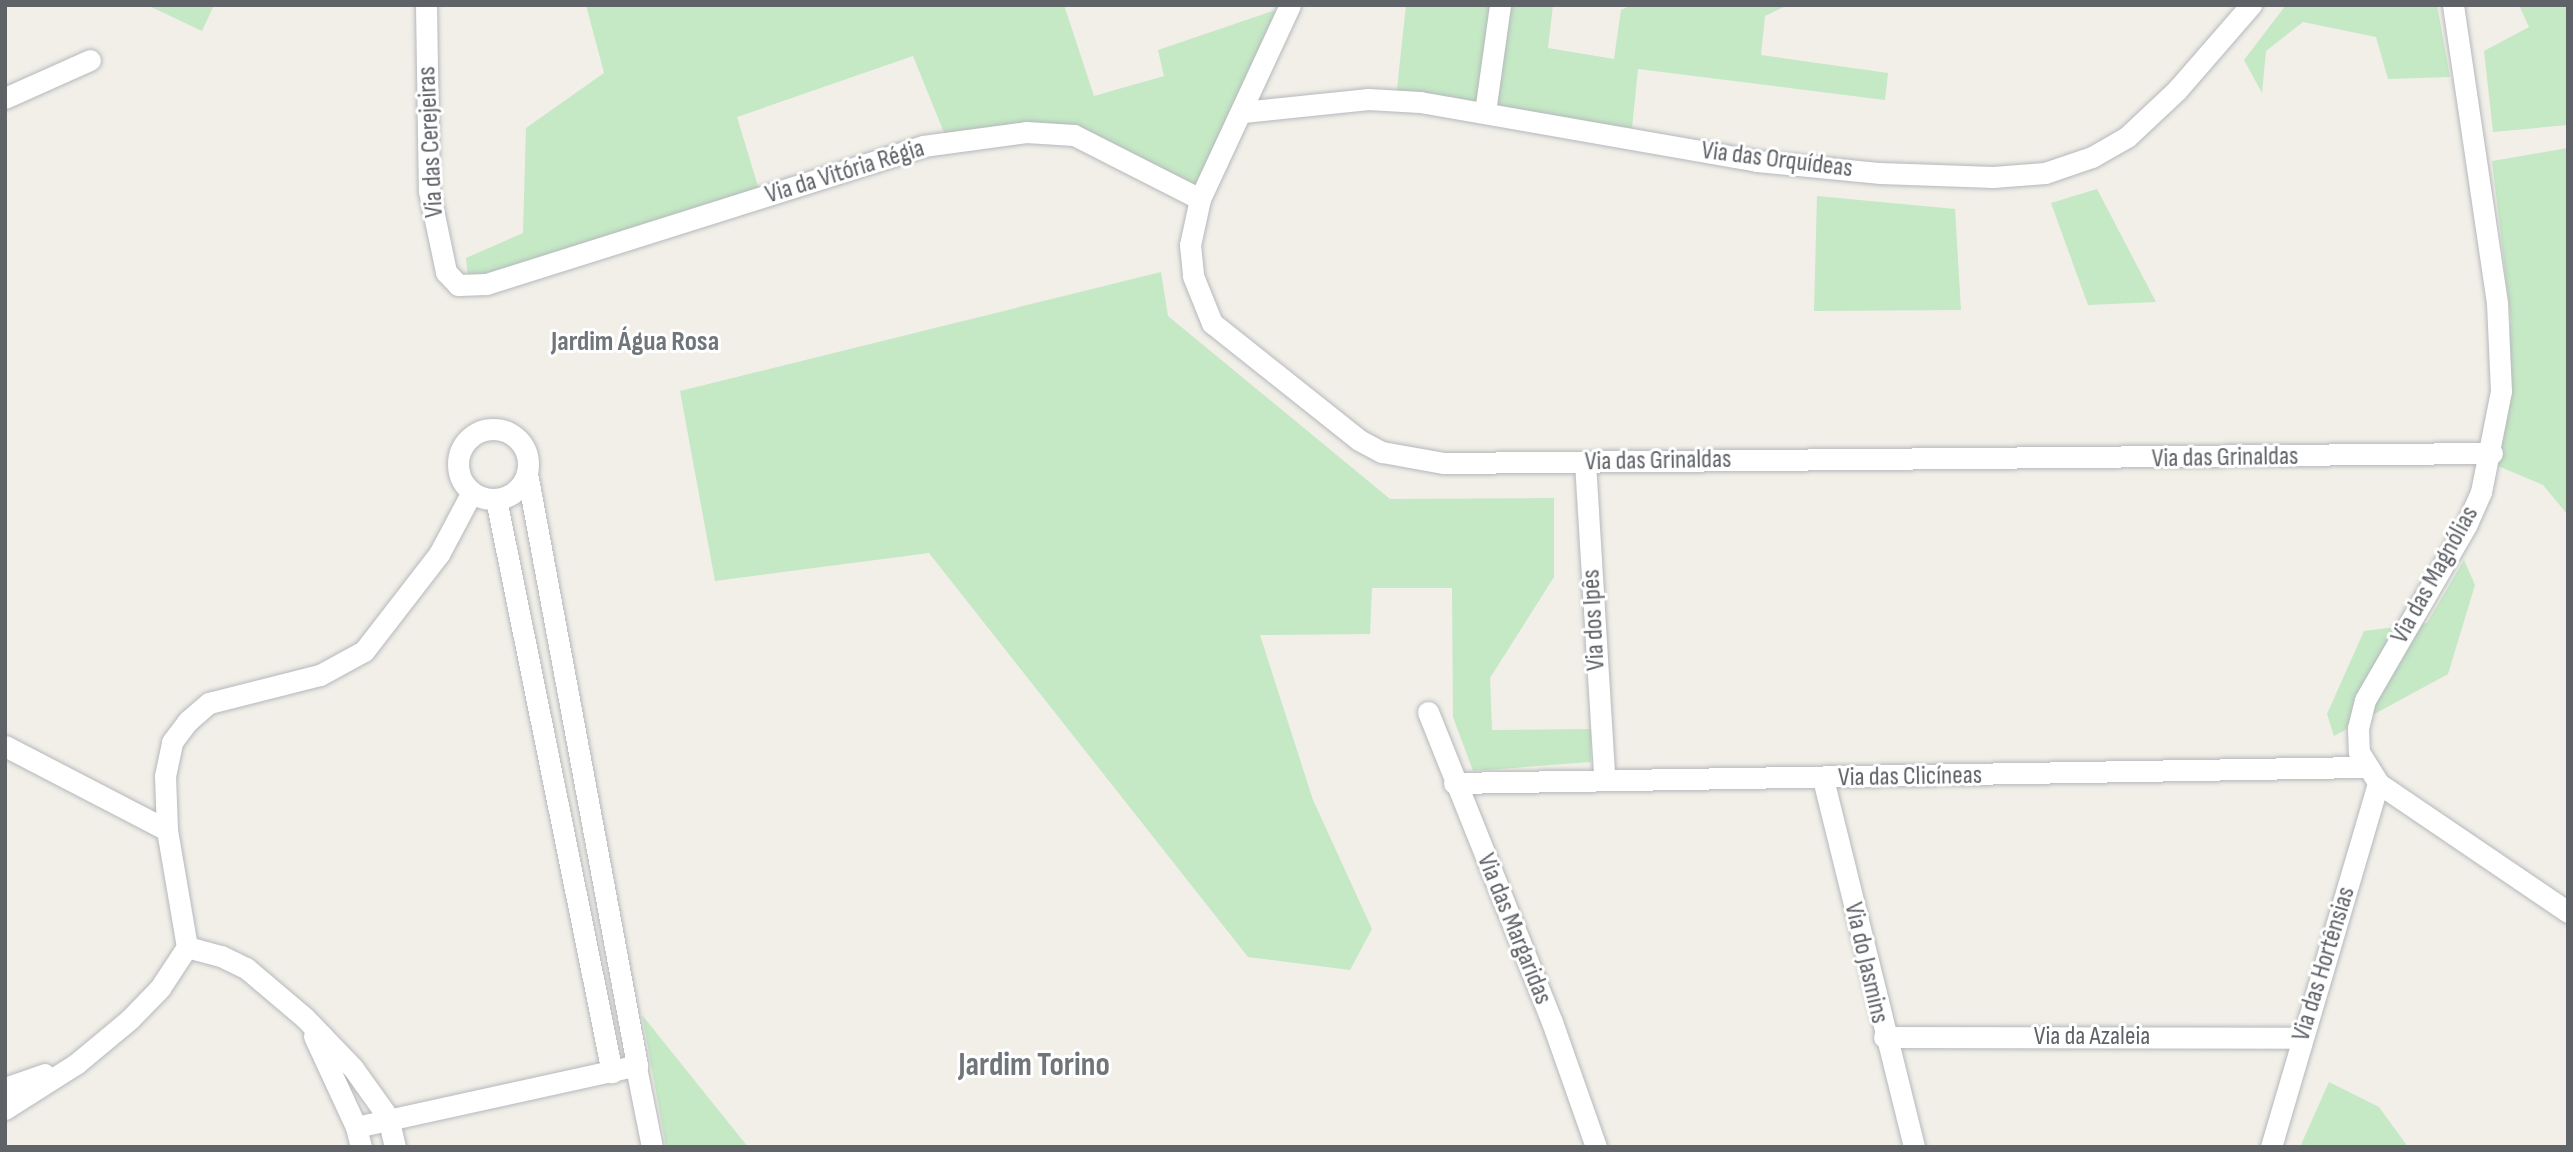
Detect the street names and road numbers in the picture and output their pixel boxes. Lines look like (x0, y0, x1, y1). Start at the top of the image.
street label: Via das Cerejeiras (411, 65, 451, 219)
street label: Via da Vitória Régia (762, 133, 928, 211)
street label: Via das Orquídeas (1700, 135, 1854, 185)
street label: Via das Grinaldas (2151, 441, 2299, 475)
street label: Via das Grinaldas (1584, 444, 1732, 478)
street label: Via das Magnólias (2384, 501, 2486, 649)
street label: Via dos Ipês (1576, 568, 1612, 672)
street label: Via das Clicíneas (1838, 760, 1982, 794)
street label: Via das Margaridas (1470, 849, 1558, 1009)
street label: Via das Hortênsias (2286, 883, 2362, 1045)
street label: Via do Jasmins (1837, 900, 1895, 1026)
street label: Via da Azaleia (2034, 1021, 2150, 1053)

